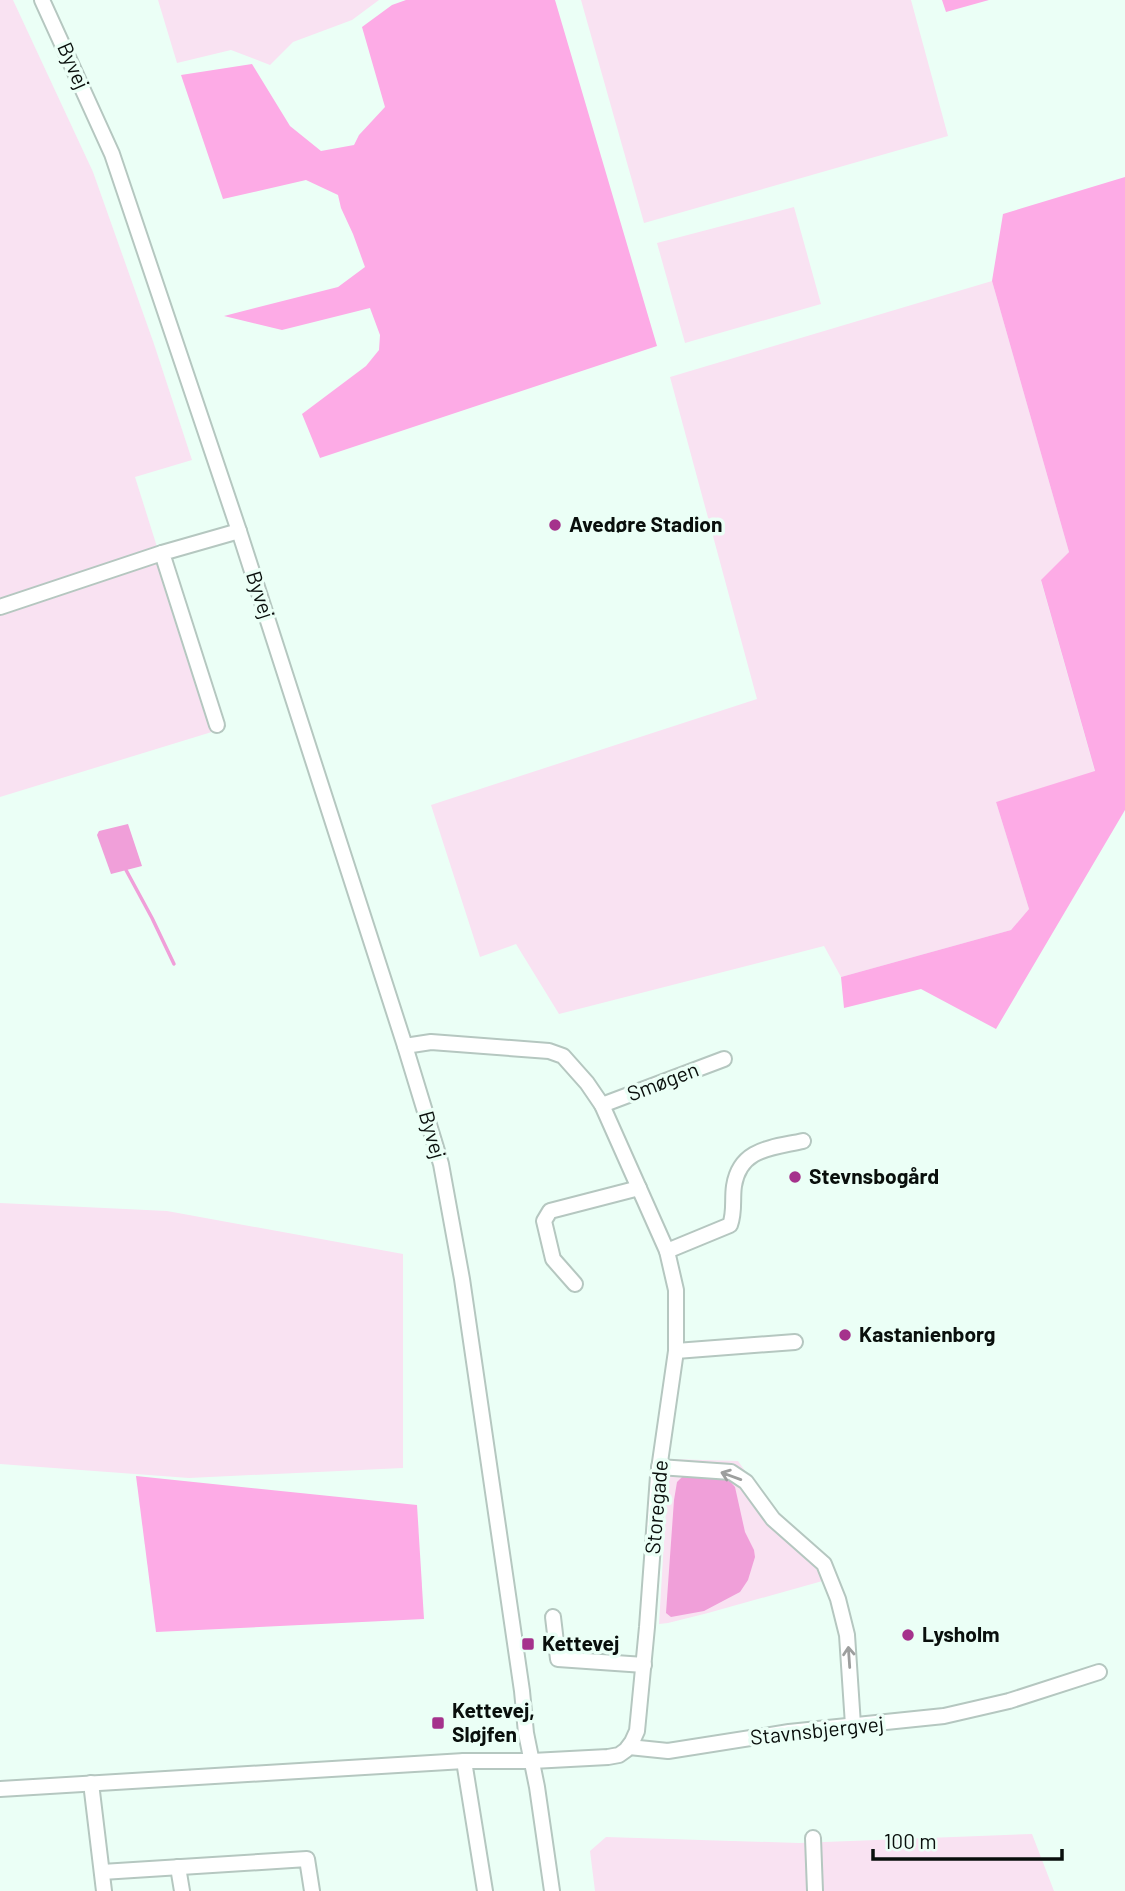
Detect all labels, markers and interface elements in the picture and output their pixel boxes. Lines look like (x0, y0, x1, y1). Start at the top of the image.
street label: Byvej (53, 38, 96, 93)
place label: Avedøre Stadion (569, 511, 723, 536)
marker: Avedøre Stadion (547, 517, 563, 533)
street label: Byvej (242, 568, 281, 622)
street label: Smøgen (623, 1056, 702, 1106)
street label: Byvej (415, 1108, 452, 1161)
place label: Stevnsbogård (809, 1163, 939, 1188)
marker: Stevnsbogård (787, 1169, 803, 1185)
place label: Kastanienborg (859, 1321, 995, 1346)
marker: Kastanienborg (837, 1327, 853, 1343)
street label: Storegade (639, 1459, 672, 1555)
one-way arrow (721, 1469, 742, 1481)
place label: Lysholm (922, 1621, 1000, 1646)
marker: Lysholm (900, 1627, 916, 1643)
place label: Kettevej (542, 1630, 619, 1655)
marker: Kettevej (520, 1636, 536, 1652)
one-way arrow (842, 1646, 855, 1669)
place label: Kettevej, Sløjfen (452, 1697, 535, 1746)
street label: Stavnsbjergvej (749, 1710, 885, 1749)
marker: Kettevej, Sløjfen (430, 1715, 446, 1731)
scale bar (873, 1818, 1062, 1862)
text: 100 m (884, 1828, 937, 1853)

